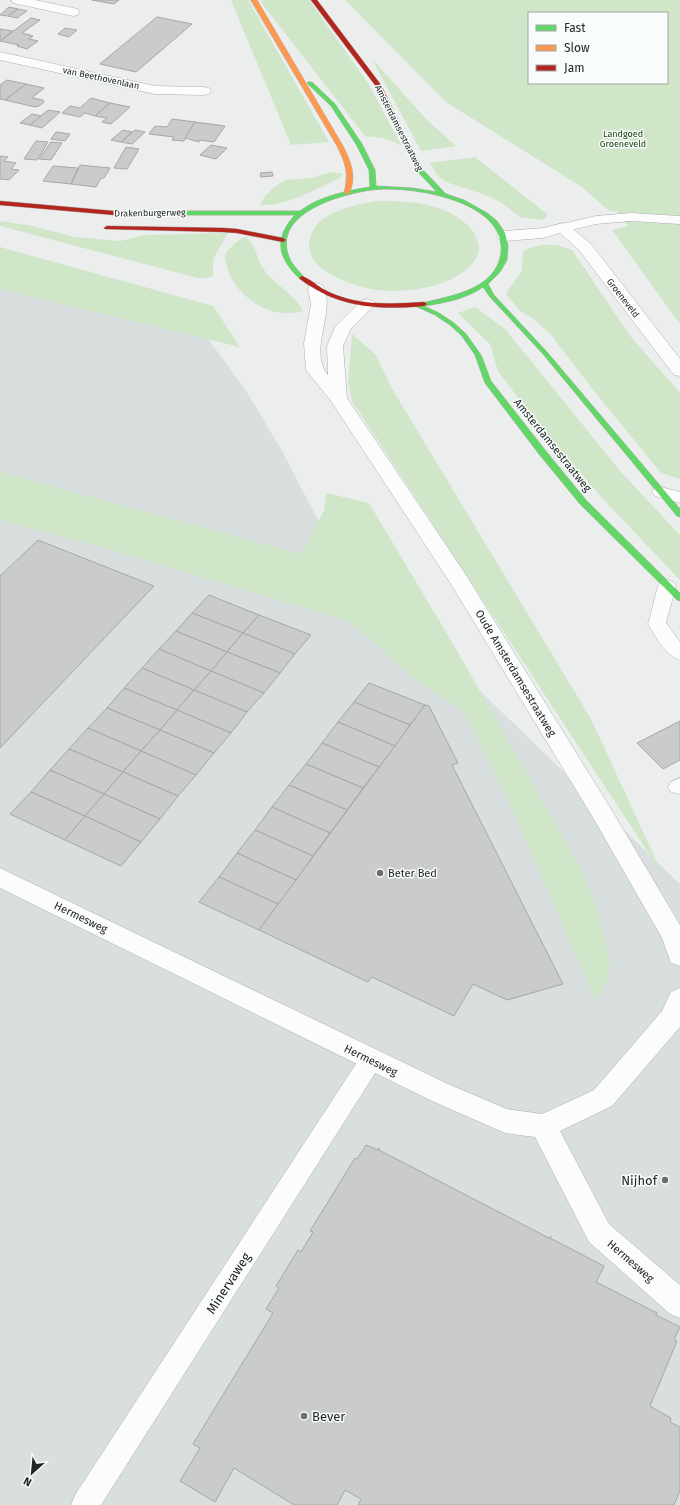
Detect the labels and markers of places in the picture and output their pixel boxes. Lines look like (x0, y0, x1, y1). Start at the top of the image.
place label: Beter Bed (388, 867, 437, 880)
marker: Beter Bed (375, 868, 385, 878)
place label: Nijhof (621, 1173, 659, 1188)
marker: Nijhof (660, 1175, 670, 1185)
place label: Bever (312, 1409, 345, 1424)
marker: Bever (299, 1411, 309, 1421)

